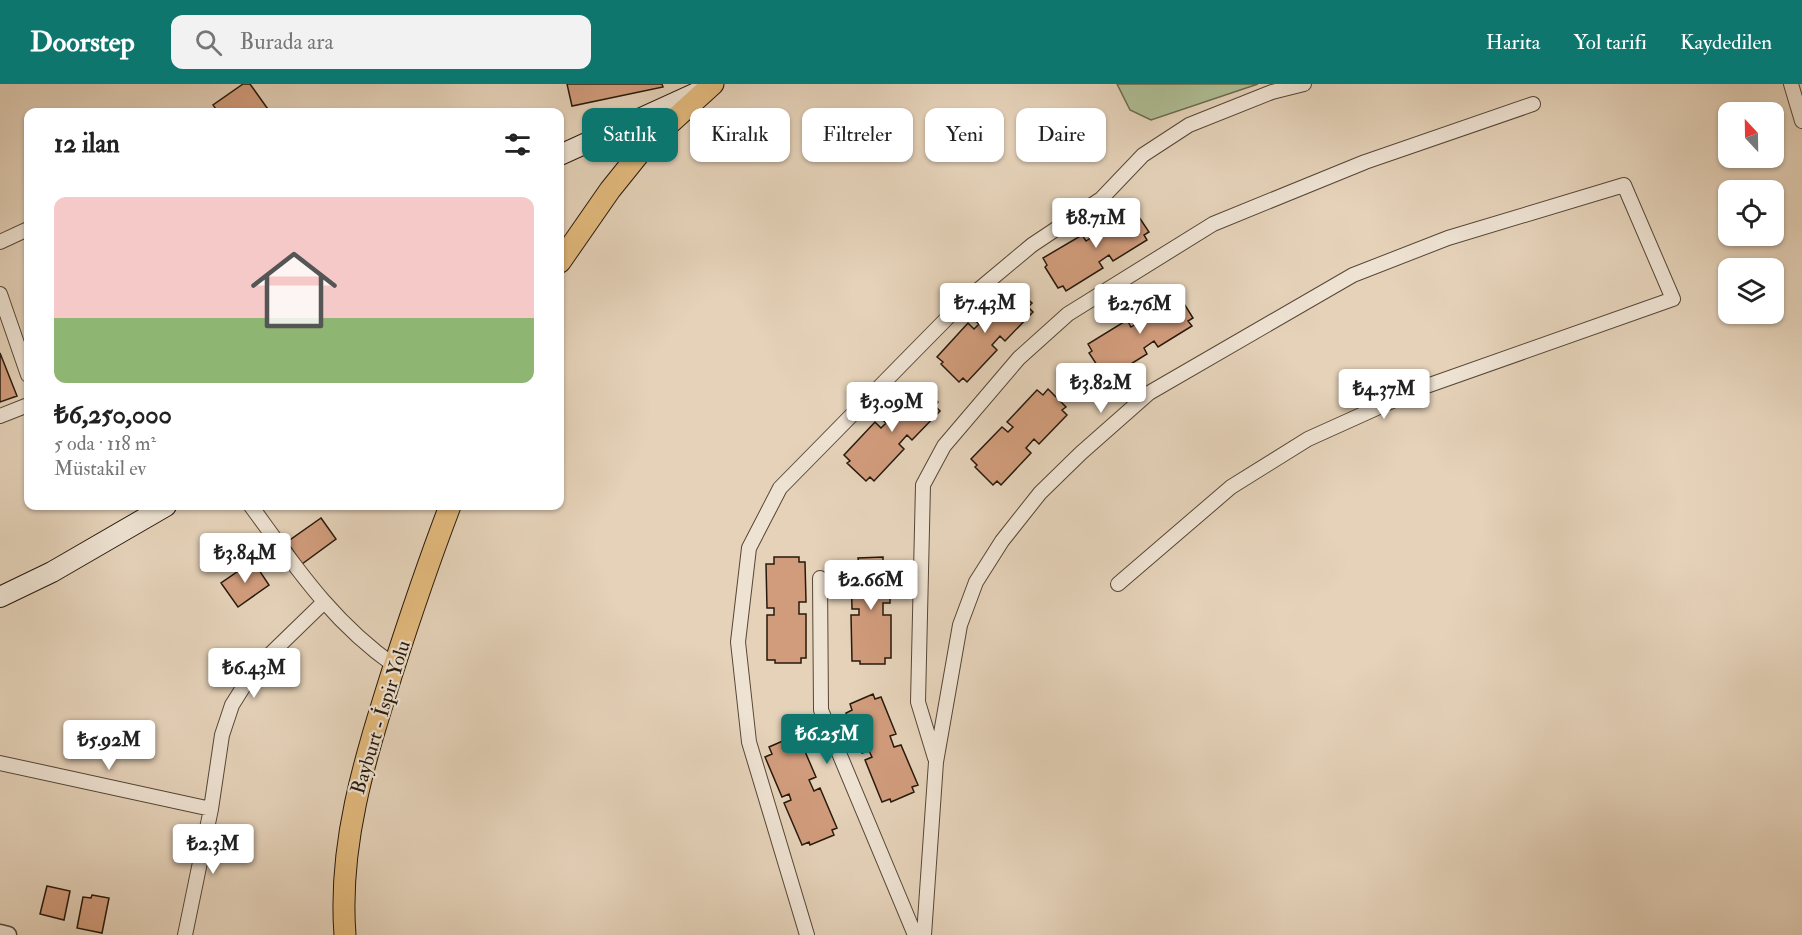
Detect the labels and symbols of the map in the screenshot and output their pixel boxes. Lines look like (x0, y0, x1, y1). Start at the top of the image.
north arrow (1718, 102, 1784, 168)
pin: ₺8.71M (1047, 198, 1145, 249)
pin: ₺7.43M (936, 283, 1034, 334)
pin: ₺2.76M (1091, 284, 1189, 335)
pin: ₺3.82M (1052, 363, 1150, 414)
pin: ₺4.37M (1335, 369, 1433, 420)
pin: ₺3.09M (843, 382, 941, 433)
pin: ₺3.84M (196, 533, 294, 584)
pin: ₺2.66M (822, 560, 920, 611)
street label: Bayburt - İspir Yolu (345, 637, 417, 797)
pin: ₺6.43M (205, 648, 303, 699)
pin: ₺6.25M (778, 714, 876, 765)
pin: ₺5.92M (60, 720, 158, 771)
pin: ₺2.3M (171, 824, 255, 875)

